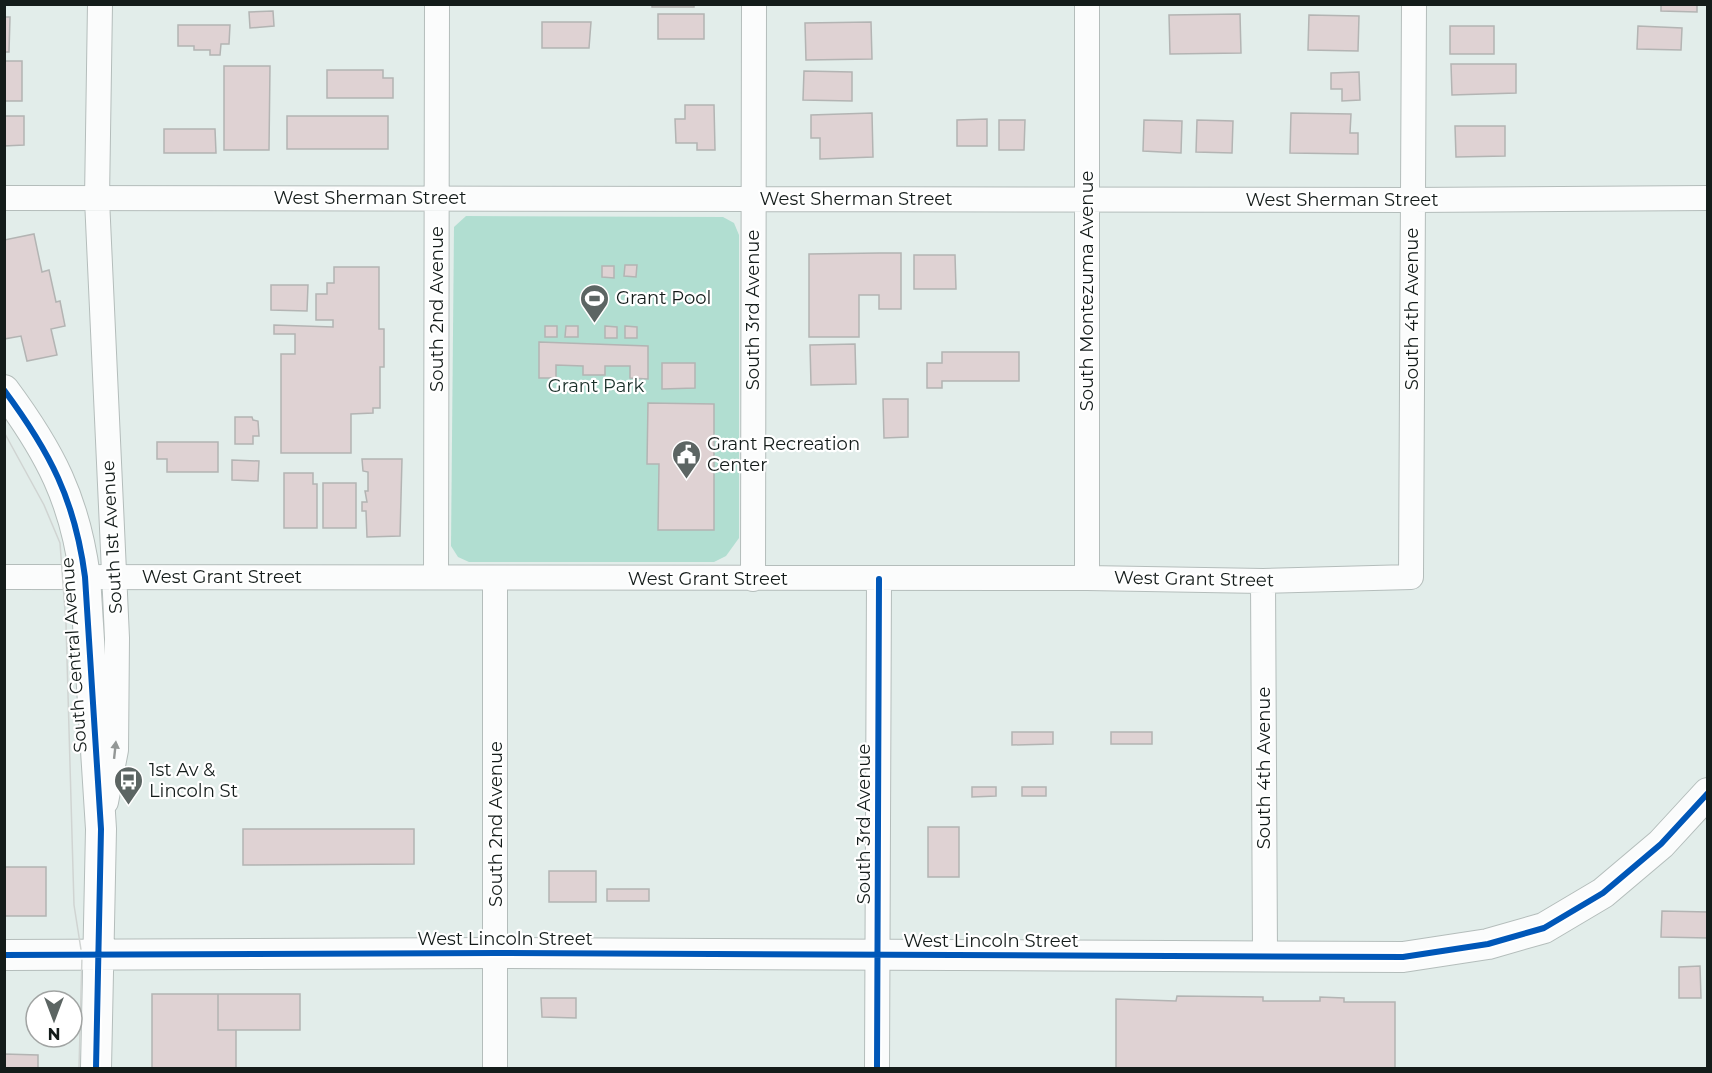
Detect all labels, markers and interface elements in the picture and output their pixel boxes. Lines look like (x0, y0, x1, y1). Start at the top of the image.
street label: South Montezuma Avenue (1076, 171, 1098, 411)
street label: West Sherman Street (274, 187, 466, 209)
street label: West Sherman Street (760, 188, 952, 210)
street label: West Sherman Street (1246, 189, 1438, 211)
street label: South 2nd Avenue (426, 226, 448, 392)
street label: South 4th Avenue (1401, 228, 1423, 390)
street label: South 3rd Avenue (742, 230, 764, 390)
sports icon: Grant Pool (579, 282, 611, 324)
place label: Grant Pool (616, 287, 711, 309)
park label: Grant Park (548, 375, 644, 397)
place label: Grant Recreation Center (707, 433, 860, 476)
public building icon: Grant Recreation Center (670, 438, 702, 480)
street label: South 1st Avenue (97, 459, 127, 614)
street label: South Central Avenue (56, 556, 92, 753)
street label: West Grant Street (142, 566, 302, 588)
street label: West Grant Street (1114, 567, 1274, 591)
street label: West Grant Street (628, 568, 788, 590)
street label: South 4th Avenue (1253, 687, 1275, 849)
one-way arrow (110, 741, 120, 760)
street label: South 2nd Avenue (485, 741, 507, 907)
street label: South 3rd Avenue (853, 744, 875, 904)
place label: 1st Av & Lincoln St (149, 759, 238, 802)
bus stop icon: 1st Av & Lincoln St (112, 764, 144, 806)
street label: West Lincoln Street (417, 928, 593, 950)
street label: West Lincoln Street (903, 930, 1079, 952)
north arrow (24, 989, 84, 1049)
text: N (48, 1024, 60, 1043)

